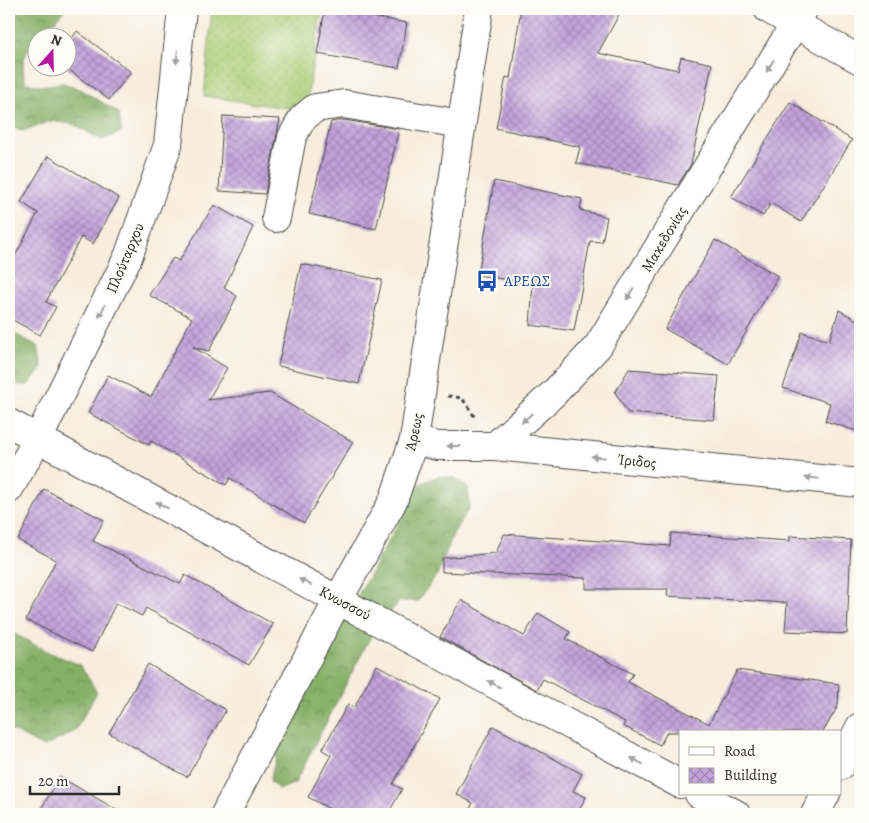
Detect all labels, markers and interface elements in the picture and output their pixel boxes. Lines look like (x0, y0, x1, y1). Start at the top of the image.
north arrow (28, 28, 78, 78)
text: N (48, 30, 64, 51)
one-way arrow (173, 50, 181, 66)
one-way arrow (765, 59, 774, 72)
street label: Μακεδονίας (637, 202, 691, 276)
street label: Πλούταρχου (101, 220, 149, 296)
bus stop icon: ΑΡΕΩΣ (474, 268, 500, 294)
place label: ΑΡΕΩΣ (503, 271, 550, 291)
one-way arrow (626, 287, 635, 301)
one-way arrow (97, 304, 105, 318)
street label: Άρεως (400, 411, 428, 453)
one-way arrow (521, 412, 533, 424)
one-way arrow (446, 442, 462, 450)
street label: Ίριδος (617, 449, 657, 473)
one-way arrow (590, 453, 606, 461)
one-way arrow (803, 474, 819, 482)
one-way arrow (155, 501, 169, 509)
one-way arrow (298, 578, 312, 586)
street label: Κνωσσού (316, 581, 374, 625)
one-way arrow (487, 680, 502, 688)
legend (679, 730, 842, 796)
text: Road (724, 741, 756, 761)
one-way arrow (630, 757, 645, 765)
scale bar (30, 763, 119, 795)
text: Building (724, 765, 777, 785)
text: 20 m (38, 771, 69, 791)

